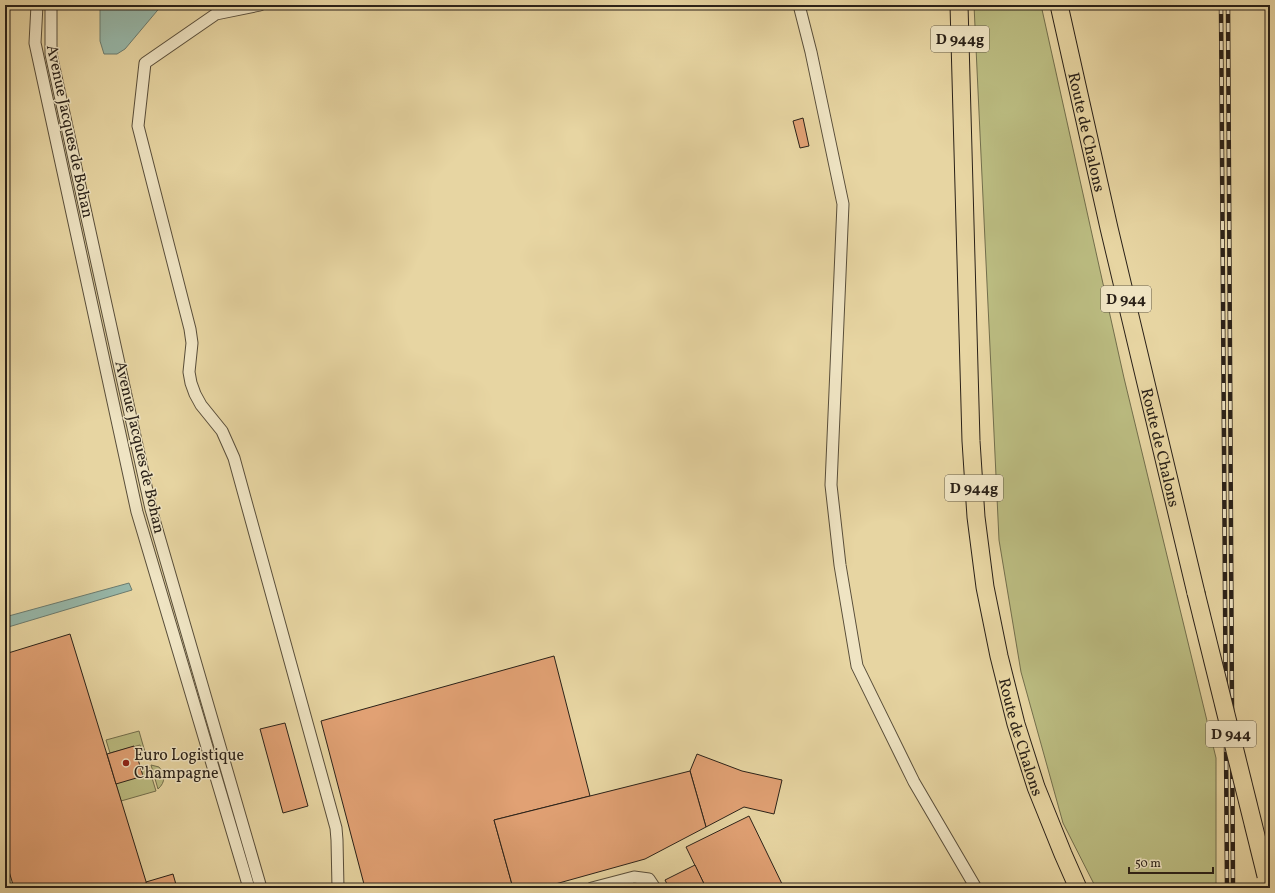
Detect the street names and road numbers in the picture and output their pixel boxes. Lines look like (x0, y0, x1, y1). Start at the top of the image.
road number: D 944g (931, 26, 989, 52)
street label: Avenue Jacques de Bohan (40, 43, 98, 220)
street label: Route de Chalons (1061, 70, 1110, 194)
road number: D 944 (1101, 286, 1151, 312)
street label: Avenue Jacques de Bohan (108, 359, 170, 536)
street label: Route de Chalons (1134, 386, 1184, 510)
road number: D 944g (945, 475, 1003, 501)
street label: Route de Chalons (992, 676, 1048, 800)
road number: D 944 (1206, 721, 1256, 747)

